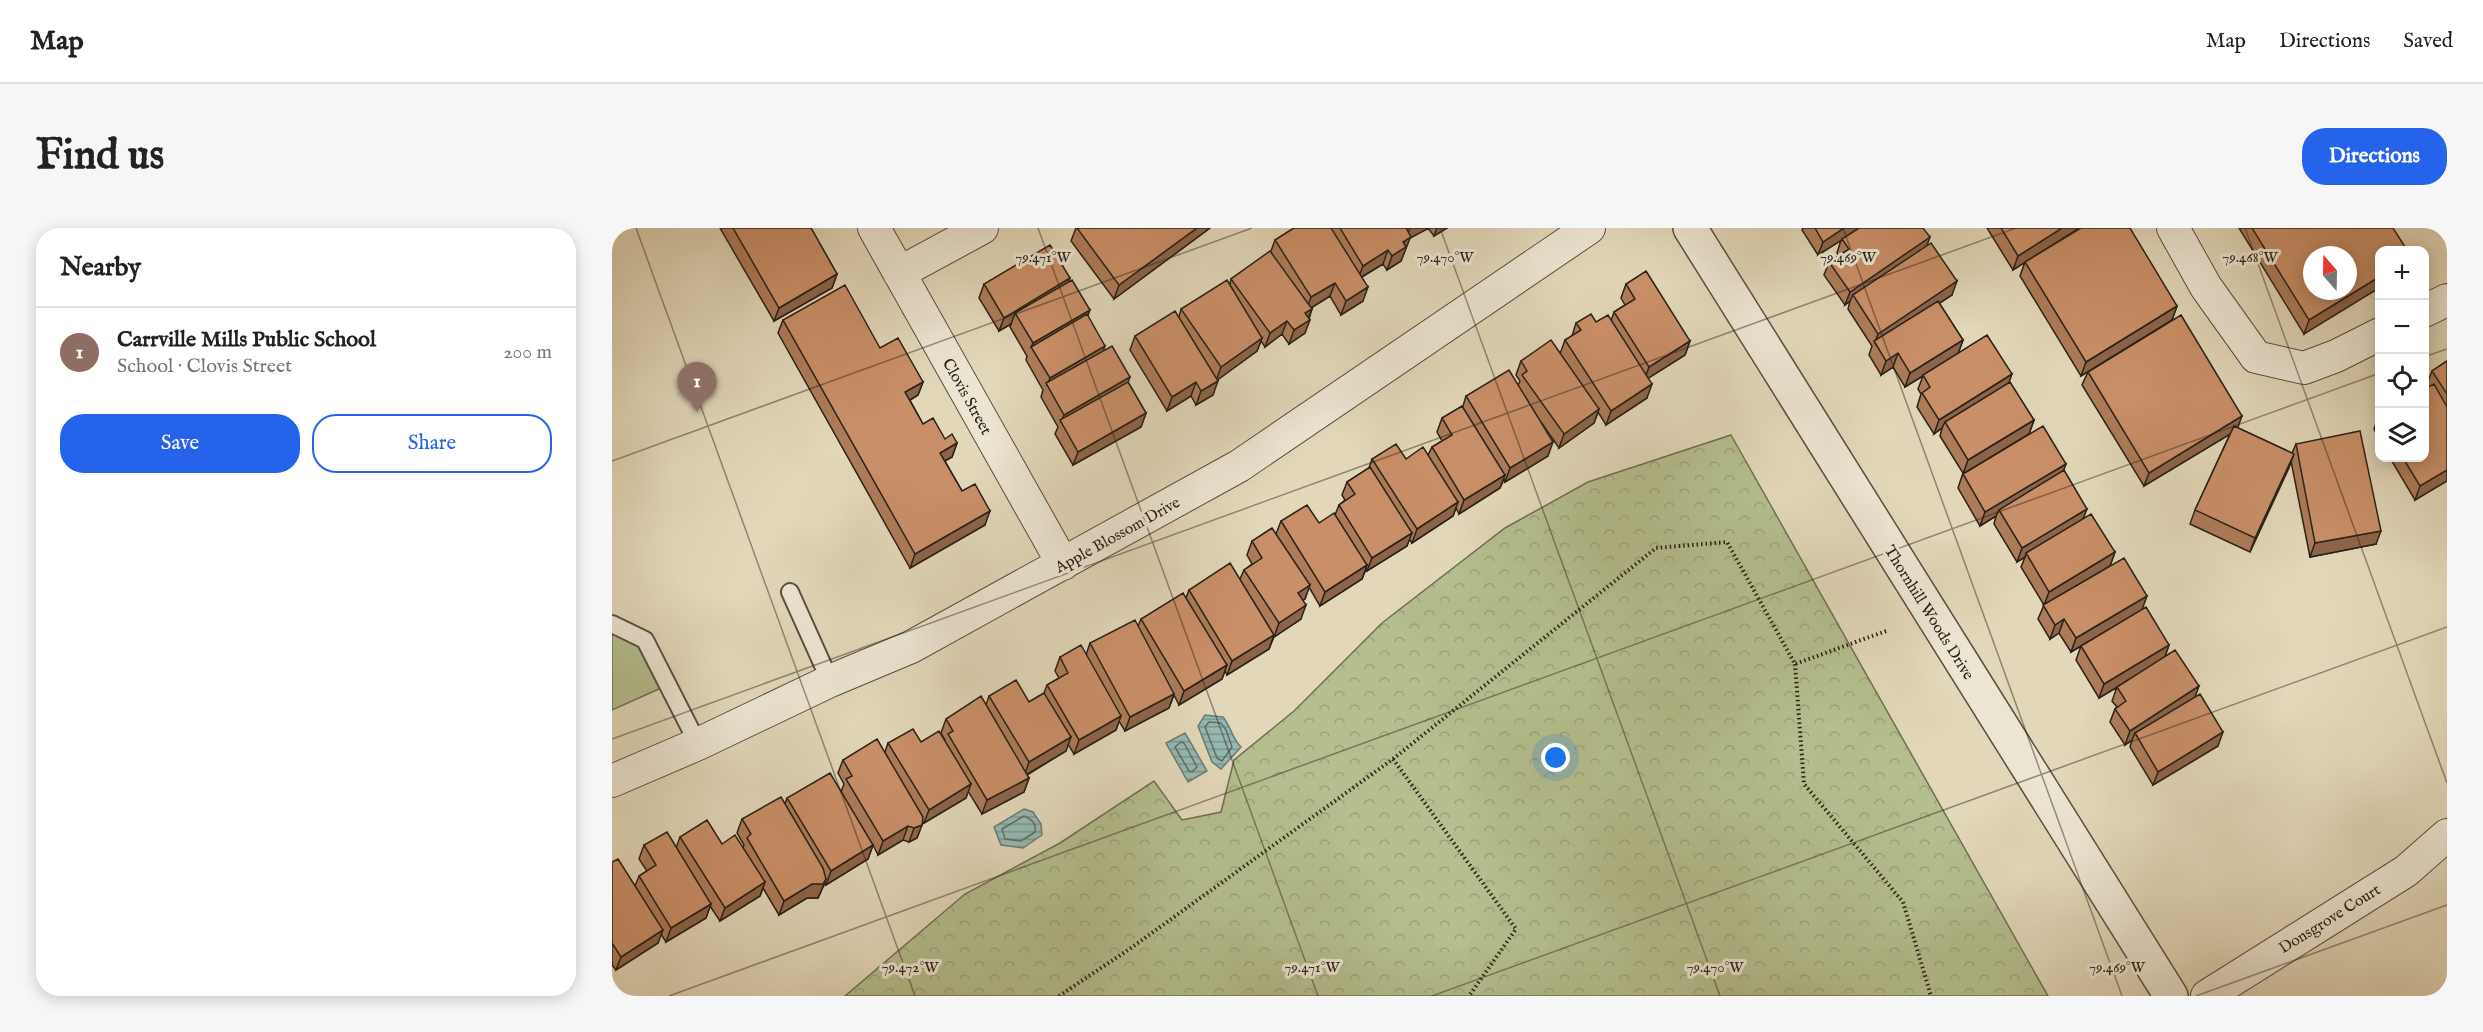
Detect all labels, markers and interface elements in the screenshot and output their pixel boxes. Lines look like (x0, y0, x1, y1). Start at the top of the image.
text: Map (30, 24, 84, 59)
text: Map (2206, 28, 2246, 55)
text: Directions (2279, 28, 2370, 55)
text: Saved (2403, 28, 2453, 55)
button: Directions (2302, 128, 2447, 185)
text: Find us (36, 130, 164, 183)
north arrow (2303, 246, 2357, 300)
map controls (2375, 246, 2429, 462)
button: + (2375, 246, 2429, 300)
text: 79.471°W (1015, 248, 1071, 267)
text: 79.470°W (1416, 248, 1474, 267)
text: 79.469°W (1820, 248, 1877, 267)
text: 79.468°W (2222, 248, 2278, 267)
text: Nearby (60, 251, 141, 284)
button: − (2375, 300, 2429, 354)
text: Carrville Mills Public School (117, 326, 376, 354)
text: 1 (76, 340, 83, 365)
text: 200 m (503, 340, 552, 365)
text: School · Clovis Street (117, 354, 292, 379)
button: locate (2375, 354, 2429, 408)
street label: Clovis Street (937, 355, 996, 439)
pin: 1 (678, 362, 716, 412)
button: layers (2375, 408, 2429, 462)
button: Save (60, 414, 300, 473)
button: Share (312, 414, 552, 473)
street label: Apple Blossom Drive (1051, 493, 1184, 579)
street label: Thornhill Woods Drive (1879, 542, 1978, 684)
your location (1541, 743, 1570, 772)
street label: Donsgrove Court (2276, 880, 2385, 959)
text: 79.472°W (882, 958, 939, 977)
text: 79.471°W (1284, 958, 1340, 977)
text: 79.470°W (1686, 958, 1744, 977)
text: 79.469°W (2089, 958, 2146, 977)

